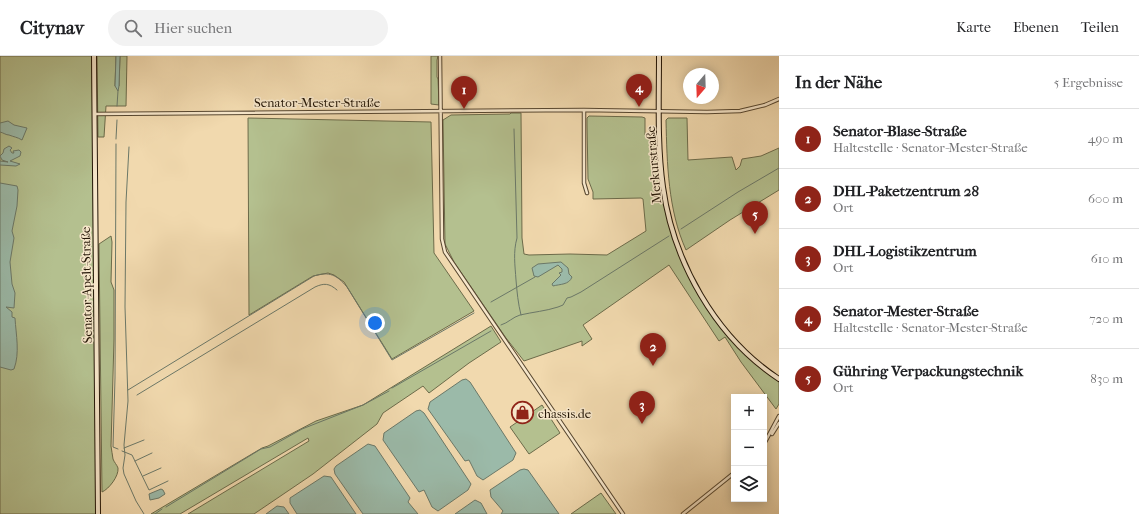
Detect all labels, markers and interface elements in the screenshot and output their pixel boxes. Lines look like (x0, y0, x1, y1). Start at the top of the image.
search box (108, 10, 388, 46)
text: Citynav (20, 17, 84, 39)
icon: search (122, 17, 144, 39)
text: Hier suchen (154, 19, 232, 37)
text: Karte (956, 19, 991, 36)
text: Ebenen (1013, 19, 1059, 36)
text: Teilen (1081, 19, 1119, 36)
north arrow (683, 68, 719, 104)
text: In der Nähe (795, 72, 882, 92)
pin: 4 (626, 74, 652, 107)
text: 5 Ergebnisse (1054, 75, 1123, 90)
pin: 1 (451, 76, 477, 109)
street label: Senator-Mester-Straße (254, 95, 381, 110)
text: Senator-Blase-Straße (833, 122, 967, 140)
street label: Merkurstraße (643, 125, 664, 204)
text: 1 (806, 131, 810, 146)
text: 490 m (1088, 131, 1123, 146)
text: Haltestelle · Senator-Mester-Straße (833, 140, 1028, 155)
text: DHL-Paketzentrum 28 (833, 182, 979, 200)
text: 2 (805, 191, 811, 206)
text: 600 m (1088, 191, 1123, 206)
text: Ort (833, 200, 854, 215)
pin: 5 (742, 201, 768, 234)
street label: Senator-Apelt-Straße (78, 226, 95, 343)
text: DHL-Logistikzentrum (833, 242, 977, 260)
text: 3 (805, 251, 811, 266)
text: 610 m (1091, 251, 1123, 266)
text: Ort (833, 260, 854, 275)
text: Senator-Mester-Straße (833, 302, 979, 320)
text: 4 (804, 311, 812, 326)
text: 720 m (1089, 311, 1123, 326)
your location (365, 313, 385, 333)
text: Haltestelle · Senator-Mester-Straße (833, 320, 1028, 335)
pin: 2 (640, 333, 666, 366)
text: Gühring Verpackungstechnik (833, 362, 1023, 380)
text: 5 (805, 371, 811, 386)
text: 830 m (1090, 371, 1123, 386)
text: Ort (833, 380, 854, 395)
pin: 3 (629, 391, 655, 424)
map controls (731, 394, 767, 502)
button: + (731, 394, 767, 430)
shop icon: chassis.de (509, 400, 535, 426)
place label: chassis.de (538, 406, 592, 421)
button: − (731, 430, 767, 466)
button: layers (731, 466, 767, 502)

